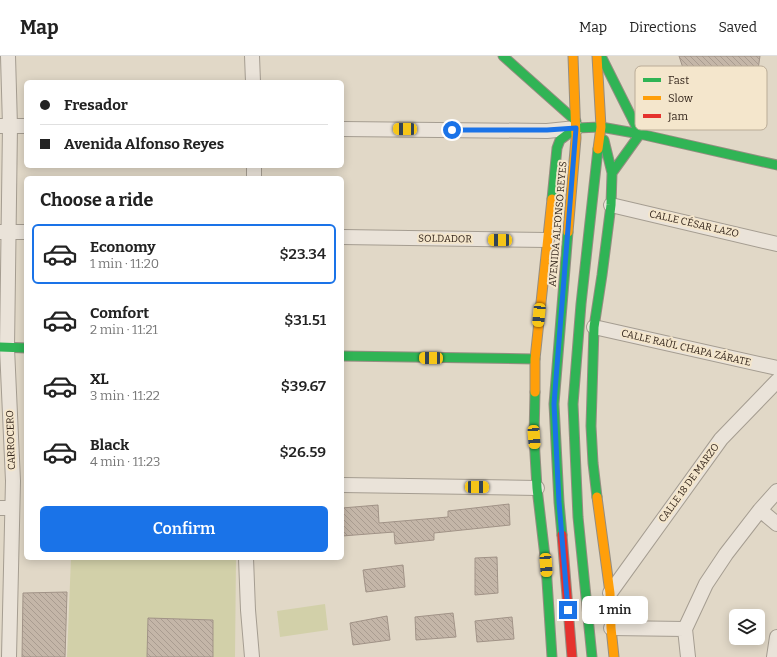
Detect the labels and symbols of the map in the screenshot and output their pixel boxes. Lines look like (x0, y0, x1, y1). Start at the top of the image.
legend (635, 66, 767, 130)
text: Fast (668, 74, 689, 87)
text: Slow (668, 92, 693, 105)
text: Jam (667, 110, 688, 123)
route start (443, 121, 461, 139)
car (393, 123, 417, 135)
street label: AVENIDA ALFONSO REYES (547, 161, 569, 287)
street label: CALLE CÉSAR LAZO (648, 206, 740, 240)
street label: SOLDADOR (418, 233, 472, 245)
car (488, 234, 512, 246)
car (532, 302, 546, 328)
street label: CALLE RAÚL CHAPA ZÁRATE (620, 325, 752, 369)
car (419, 352, 443, 364)
street label: CARROCERO (4, 410, 18, 470)
car (527, 425, 541, 449)
street label: CALLE 18 DE MARZO (656, 441, 722, 525)
car (465, 481, 489, 493)
car (539, 553, 553, 577)
callout: 1 min (582, 596, 648, 624)
route end (559, 601, 577, 619)

